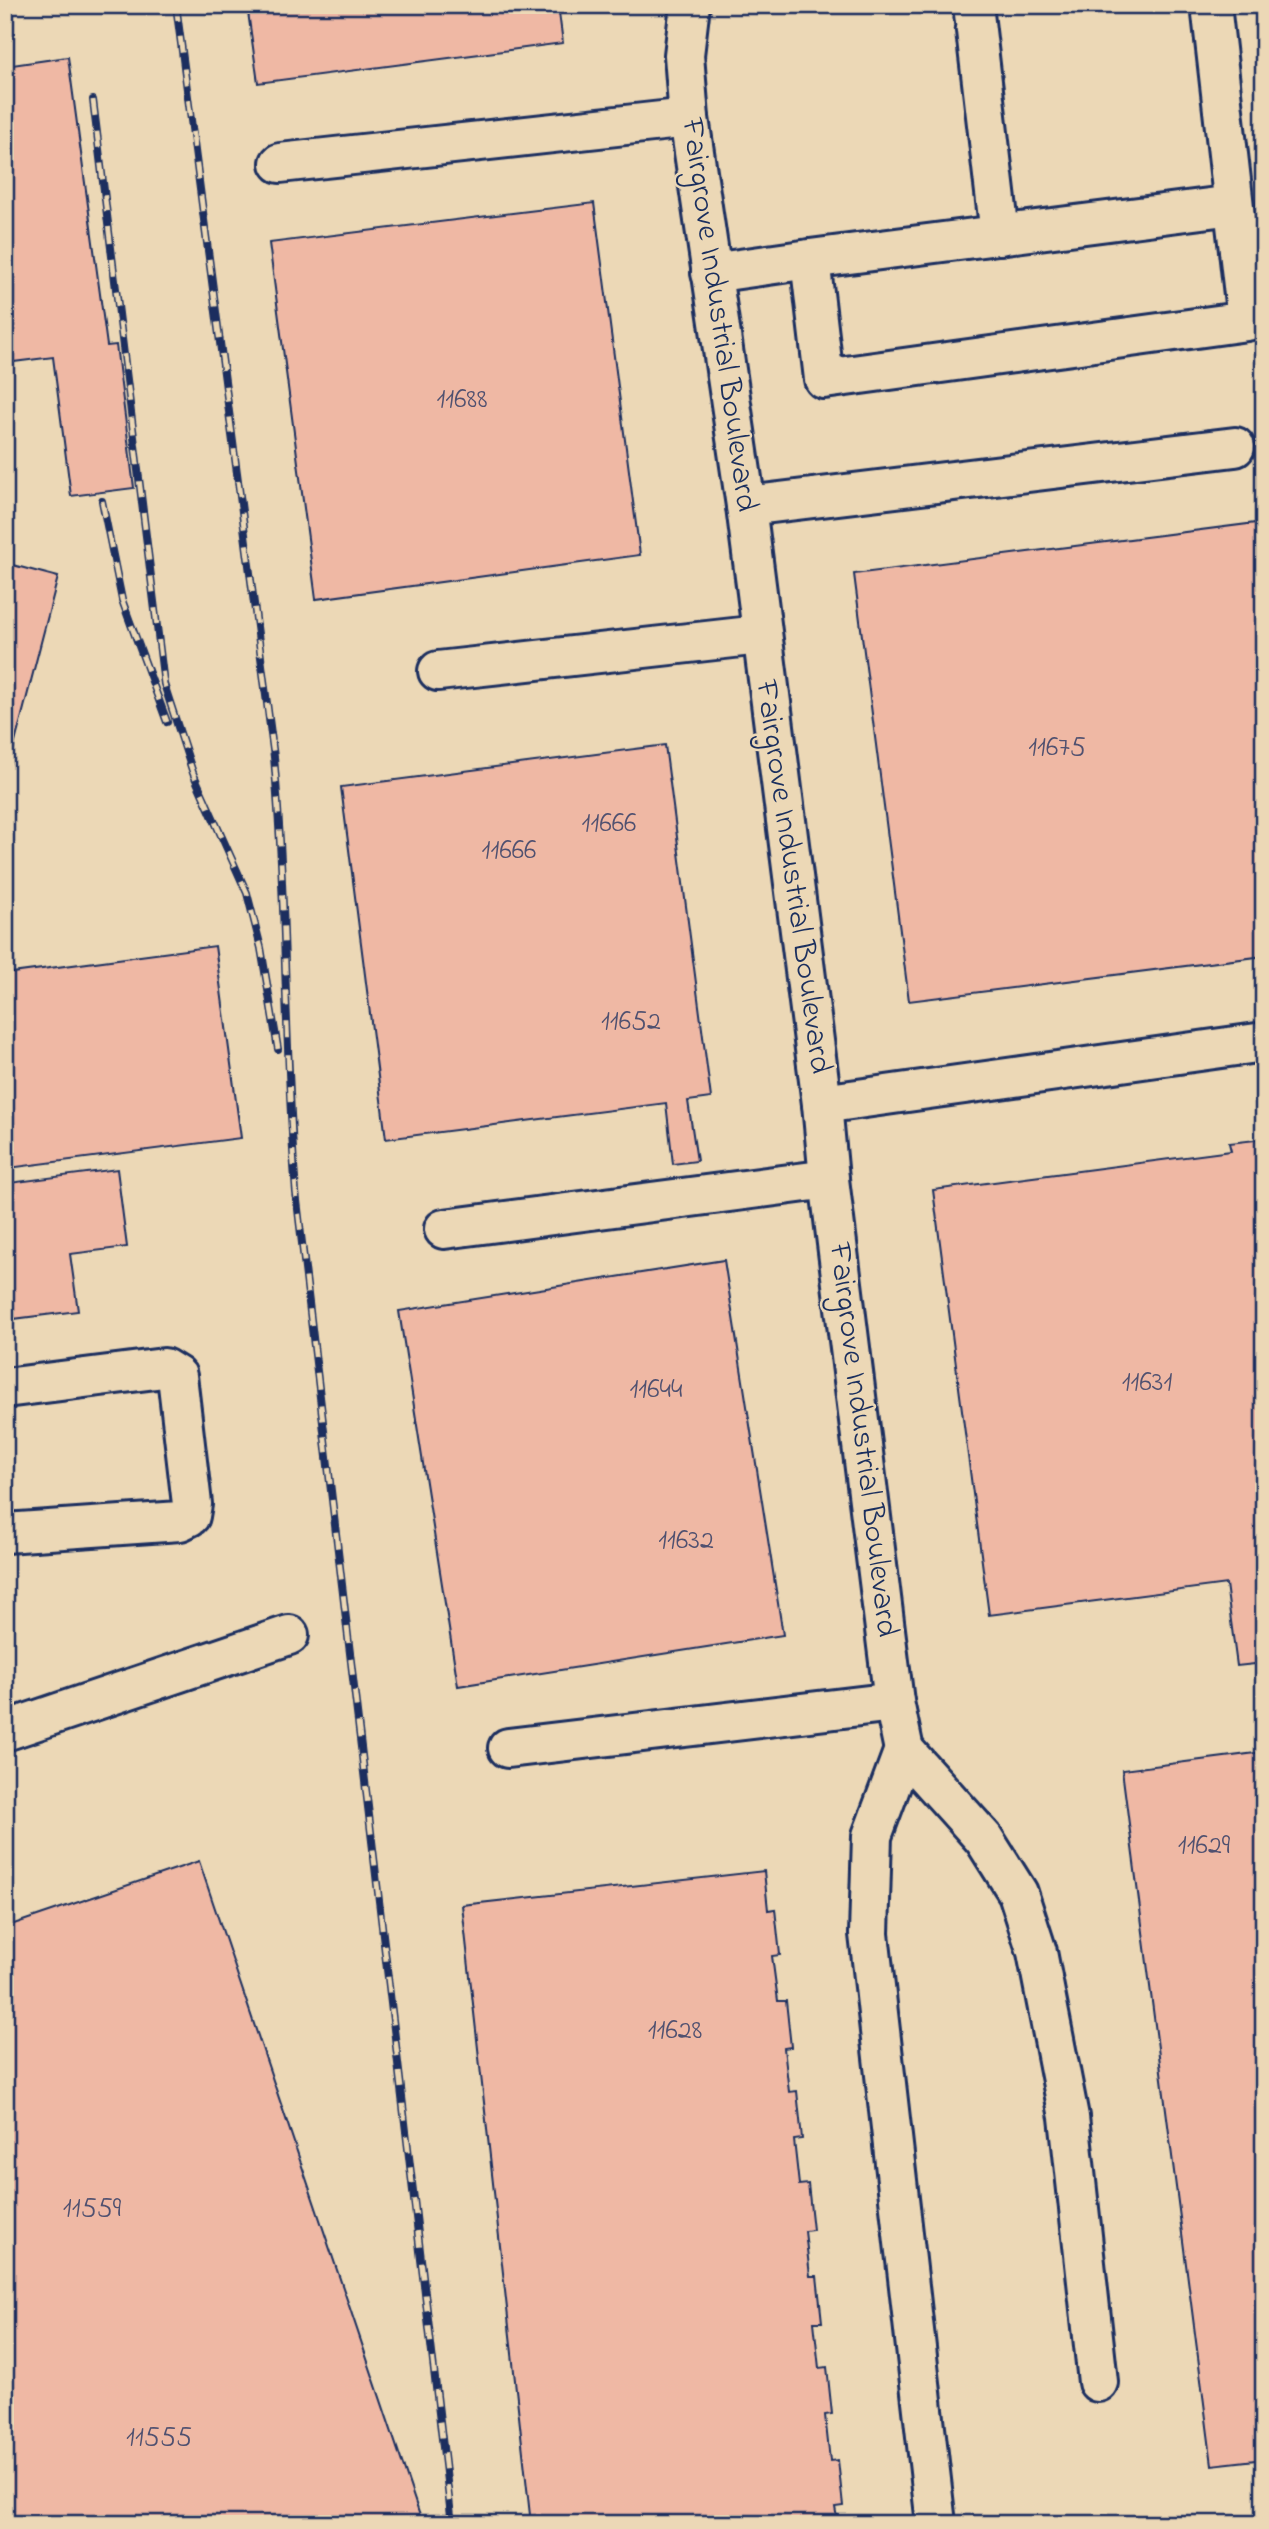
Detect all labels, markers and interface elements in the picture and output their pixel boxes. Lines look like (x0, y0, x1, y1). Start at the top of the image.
street label: Fairgrove Industrial Boulevard (667, 114, 769, 515)
house number: 11688 (436, 380, 488, 421)
street label: Fairgrove Industrial Boulevard (741, 676, 843, 1077)
house number: 11675 (1028, 728, 1086, 769)
house number: 11666 (582, 804, 636, 845)
house number: 11666 (482, 831, 536, 872)
house number: 11652 (601, 1002, 661, 1043)
street label: Fairgrove Industrial Boulevard (814, 1239, 910, 1640)
house number: 11631 (1122, 1363, 1172, 1404)
house number: 11644 (629, 1370, 683, 1411)
house number: 11632 (658, 1521, 714, 1562)
house number: 11629 (1178, 1826, 1231, 1867)
house number: 11628 (648, 2011, 702, 2052)
house number: 11559 (63, 2189, 122, 2230)
house number: 11555 (126, 2418, 192, 2459)

